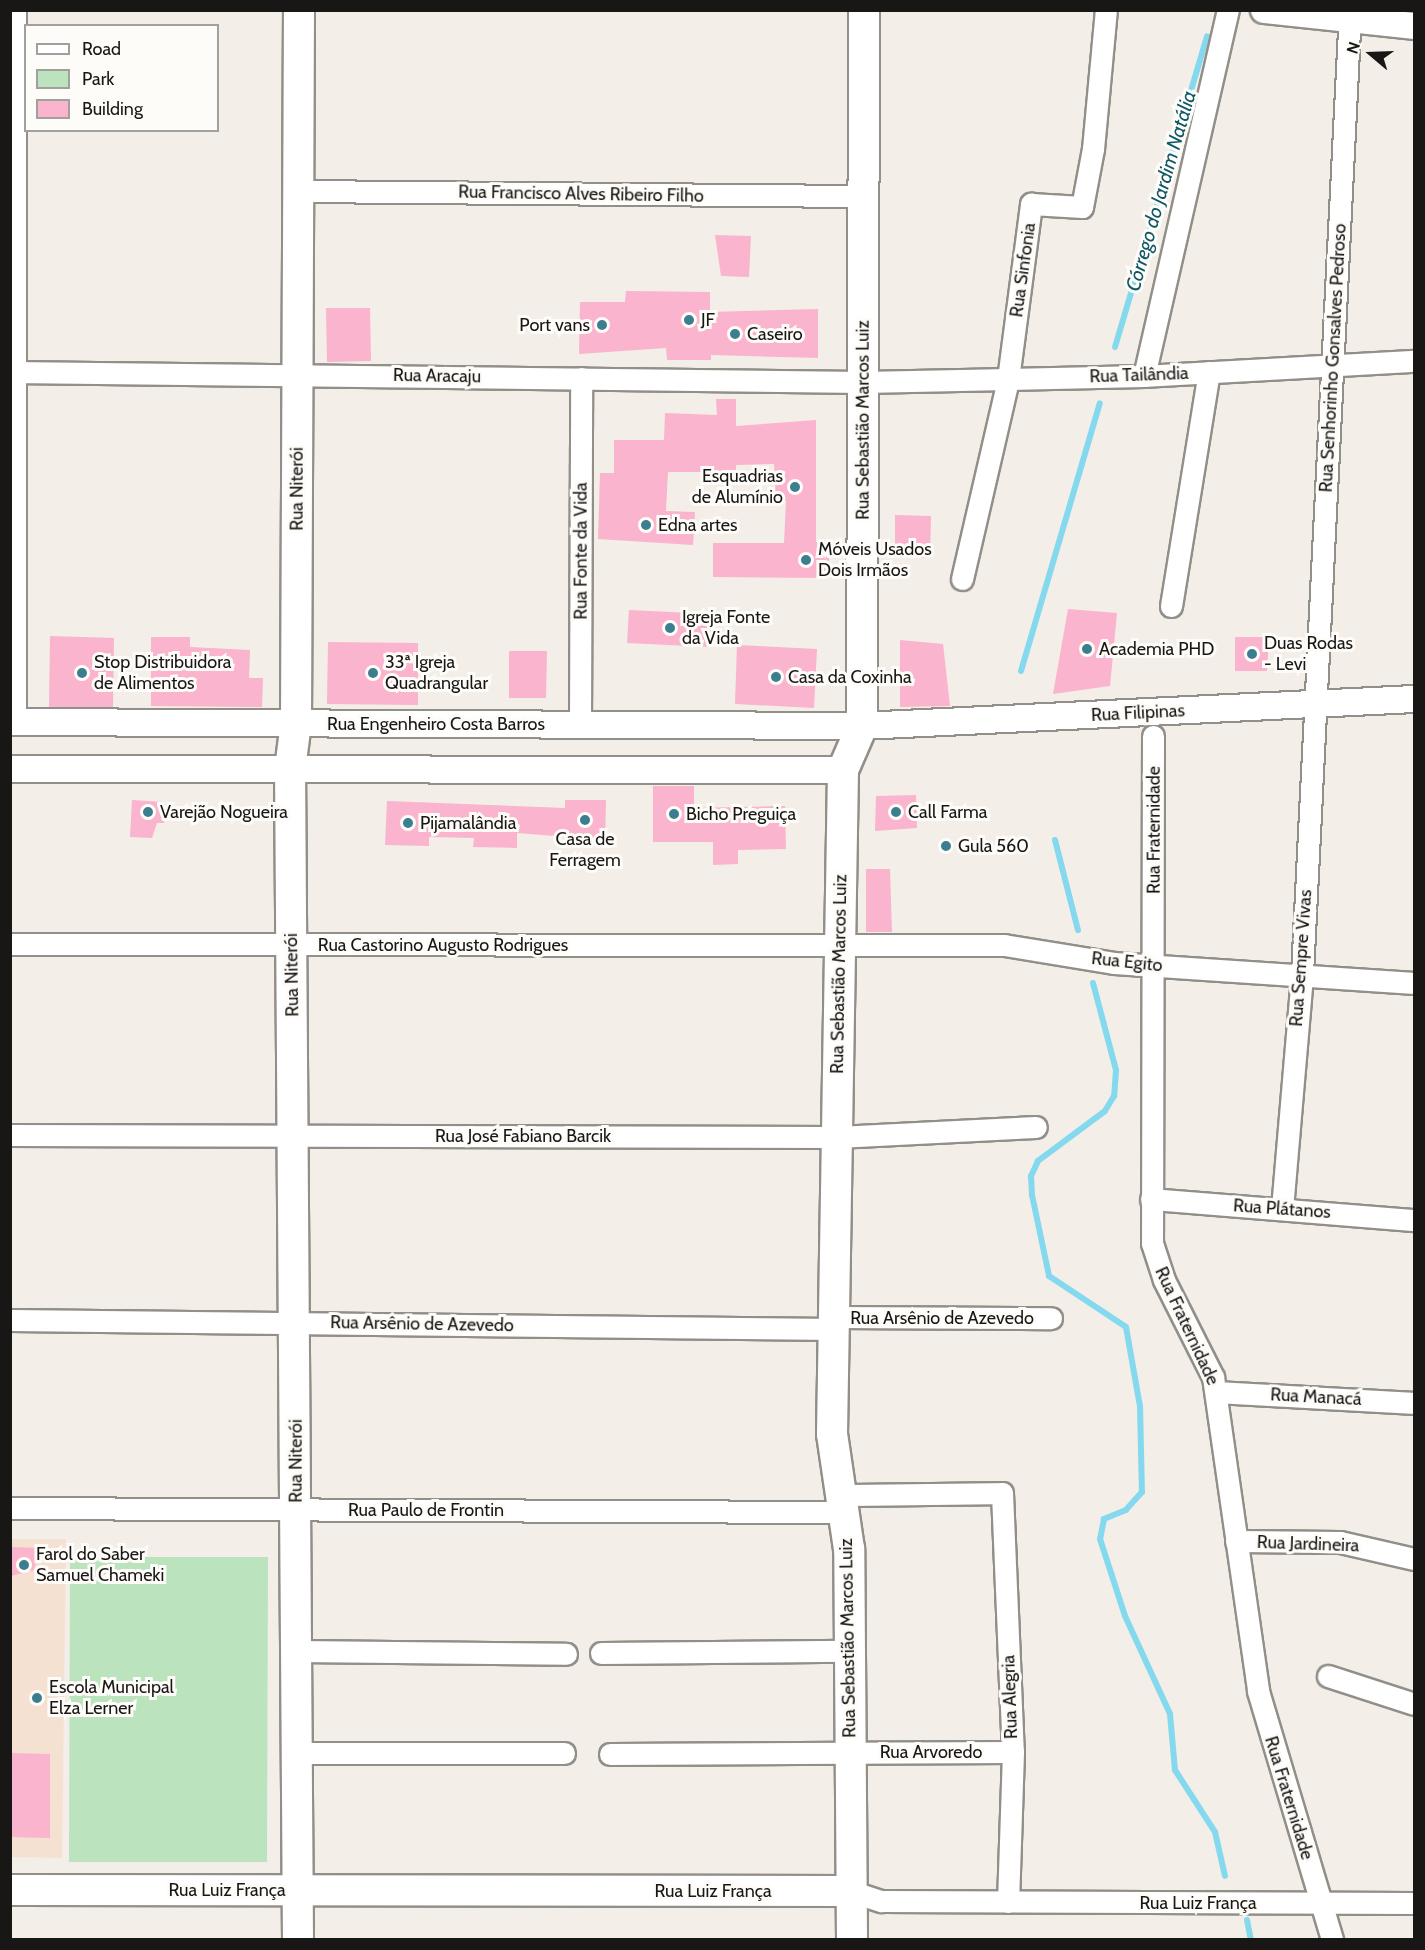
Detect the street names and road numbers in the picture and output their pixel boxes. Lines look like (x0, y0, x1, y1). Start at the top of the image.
street label: Rua Francisco Alves Ribeiro Filho (458, 181, 704, 207)
street label: Rua Sinfonia (1006, 221, 1040, 319)
street label: Rua Senhorinho Gonsalves Pedroso (1315, 223, 1351, 493)
street label: Rua Sebastião Marcos Luiz (852, 320, 874, 520)
street label: Rua Tailândia (1089, 362, 1189, 388)
street label: Rua Aracaju (393, 364, 481, 388)
street label: Rua Niterói (286, 447, 308, 531)
street label: Rua Fonte da Vida (570, 482, 592, 620)
street label: Rua Filipinas (1091, 700, 1185, 726)
street label: Rua Engenheiro Costa Barros (327, 713, 545, 735)
street label: Rua Fraternidade (1143, 766, 1165, 894)
street label: Rua Sebastião Marcos Luiz (826, 874, 852, 1074)
street label: Rua Sempre Vivas (1285, 889, 1317, 1027)
street label: Rua Niterói (280, 933, 304, 1017)
street label: Rua Castorino Augusto Rodrigues (318, 934, 568, 956)
street label: Rua Egito (1090, 948, 1164, 976)
street label: Rua José Fabiano Barcik (435, 1125, 611, 1147)
street label: Rua Plátanos (1232, 1195, 1332, 1223)
street label: Rua Fraternidade (1150, 1263, 1224, 1389)
street label: Rua Arsênio de Azevedo (850, 1307, 1034, 1329)
street label: Rua Arsênio de Azevedo (330, 1312, 514, 1336)
street label: Rua Manacá (1270, 1384, 1362, 1410)
street label: Rua Niterói (285, 1419, 307, 1503)
street label: Rua Paulo de Frontin (348, 1499, 504, 1521)
street label: Rua Jardineira (1256, 1531, 1360, 1557)
street label: Rua Sebastião Marcos Luiz (835, 1538, 861, 1738)
street label: Rua Alegria (998, 1655, 1022, 1739)
street label: Rua Fraternidade (1260, 1734, 1318, 1862)
street label: Rua Arvoredo (880, 1741, 982, 1763)
street label: Rua Luiz França (168, 1879, 286, 1901)
street label: Rua Luiz França (654, 1880, 772, 1902)
street label: Rua Luiz França (1139, 1892, 1257, 1914)

